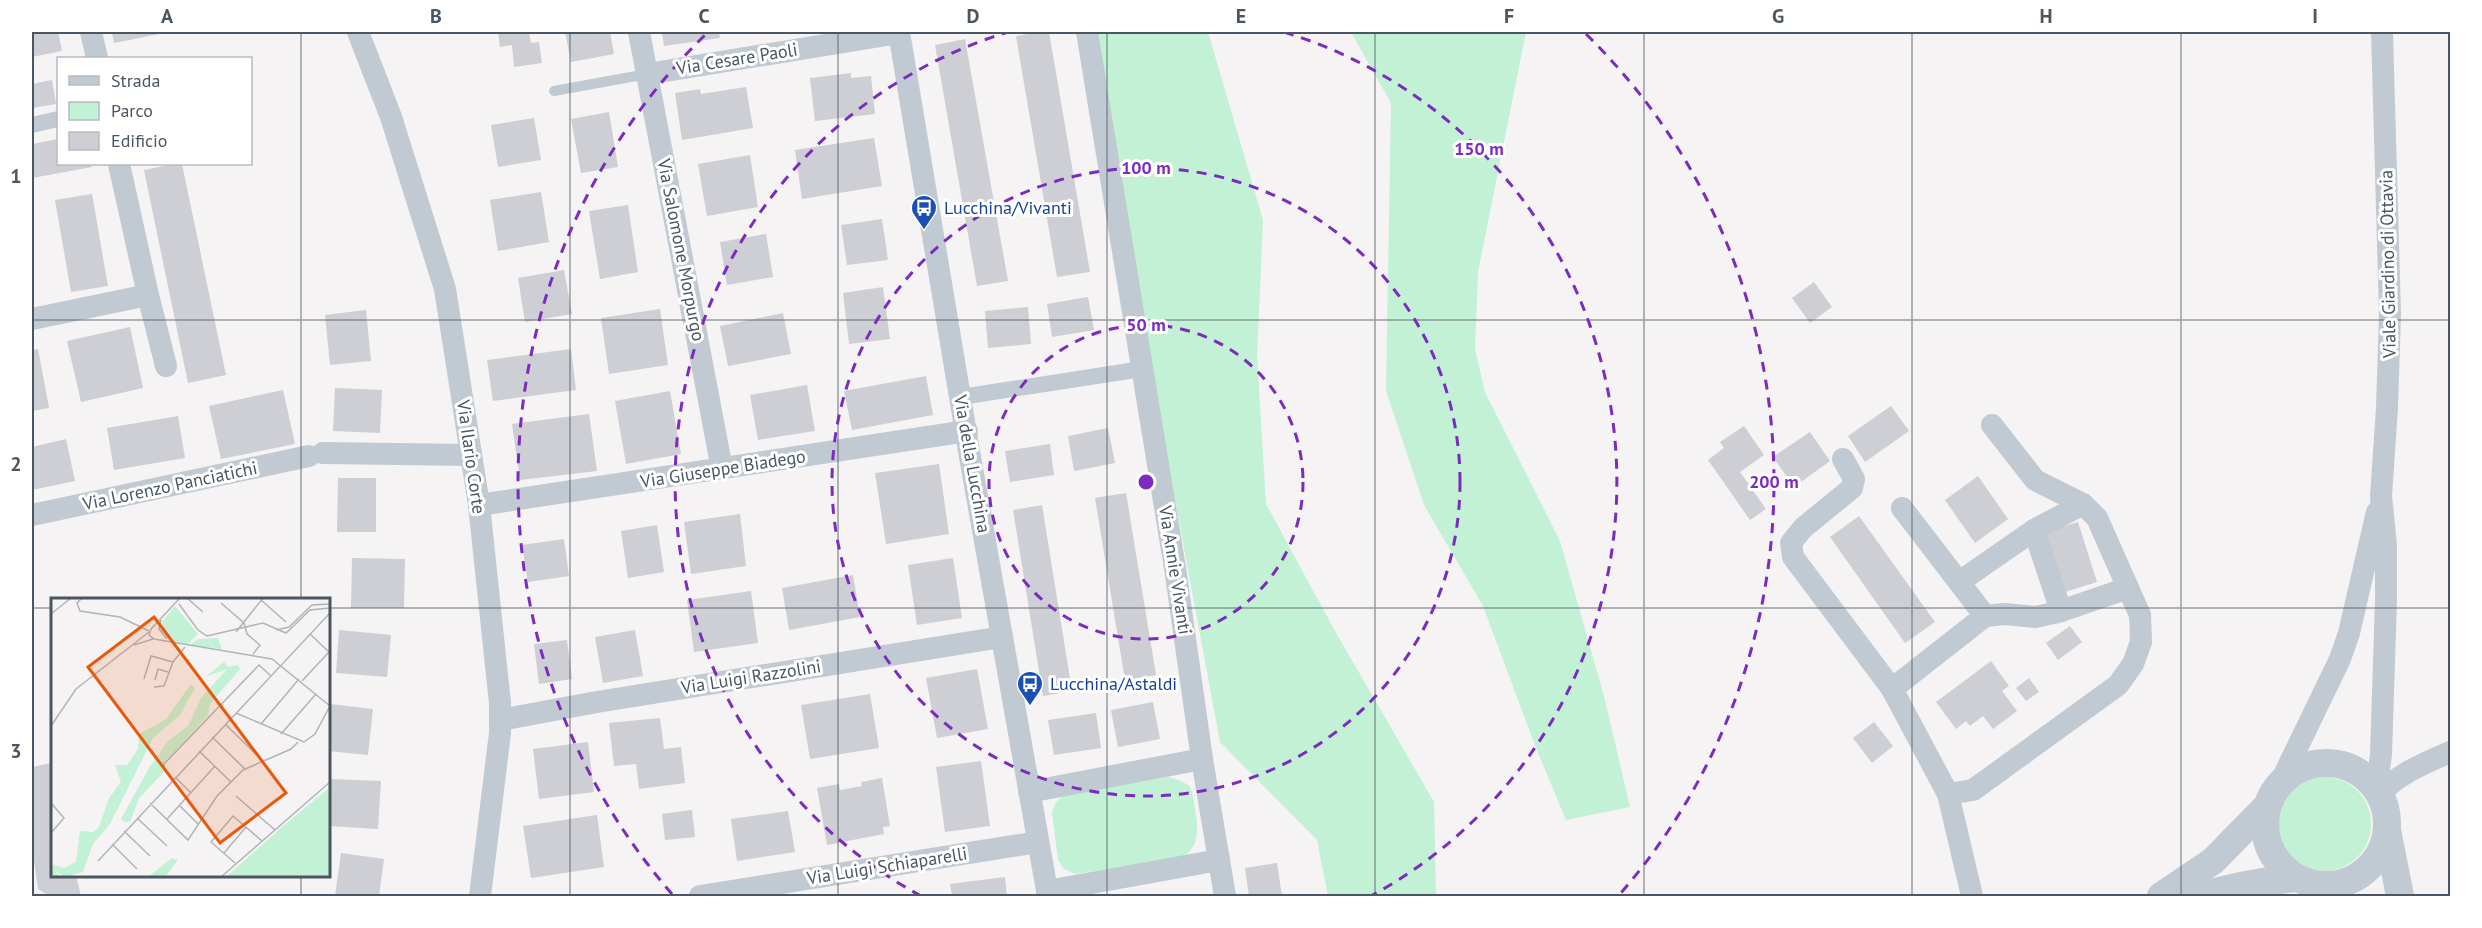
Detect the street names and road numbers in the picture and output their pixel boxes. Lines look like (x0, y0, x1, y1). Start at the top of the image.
street label: Via Cesare Paoli (674, 38, 799, 80)
street label: Via Salomone Morpurgo (652, 156, 710, 343)
street label: Viale Giardino di Ottavia (2374, 170, 2401, 359)
street label: Via della Lucchina (949, 392, 996, 535)
street label: Via Ilario Corte (452, 398, 491, 515)
street label: Via Giuseppe Biadego (638, 444, 807, 493)
street label: Via Lorenzo Panciatichi (80, 456, 259, 515)
street label: Via Annie Vivanti (1154, 503, 1197, 636)
street label: Via Luigi Razzolini (678, 654, 822, 699)
street label: Via Luigi Schiaparelli (804, 841, 969, 890)

